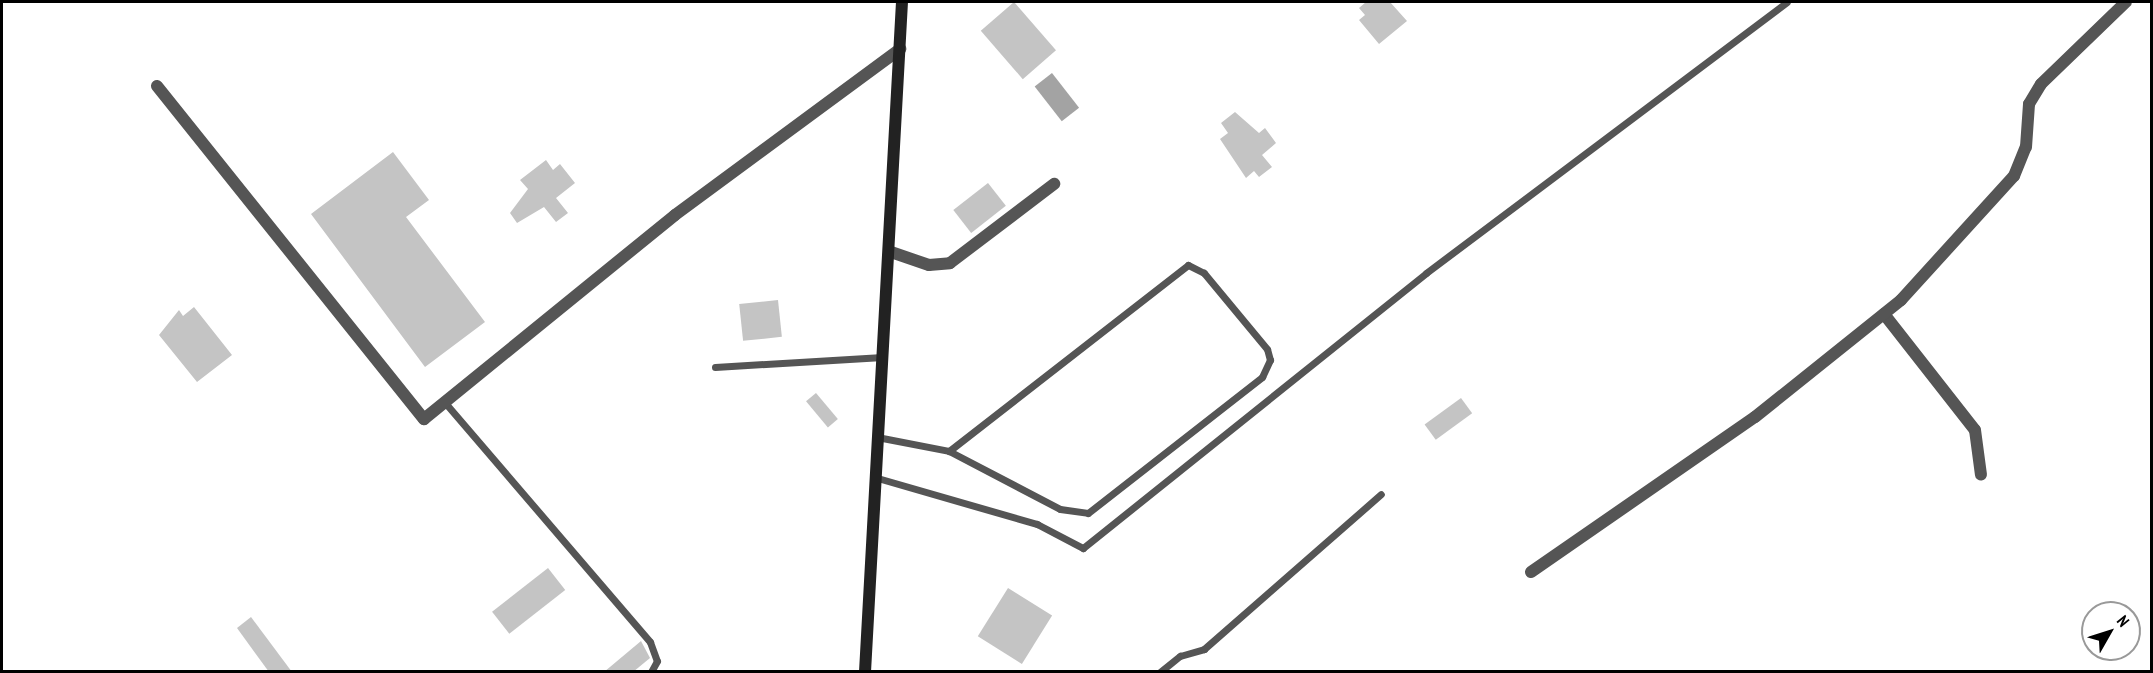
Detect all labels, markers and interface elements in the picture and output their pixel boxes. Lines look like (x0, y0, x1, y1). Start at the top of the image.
north arrow (2081, 601, 2141, 661)
text: N (2113, 611, 2134, 631)

